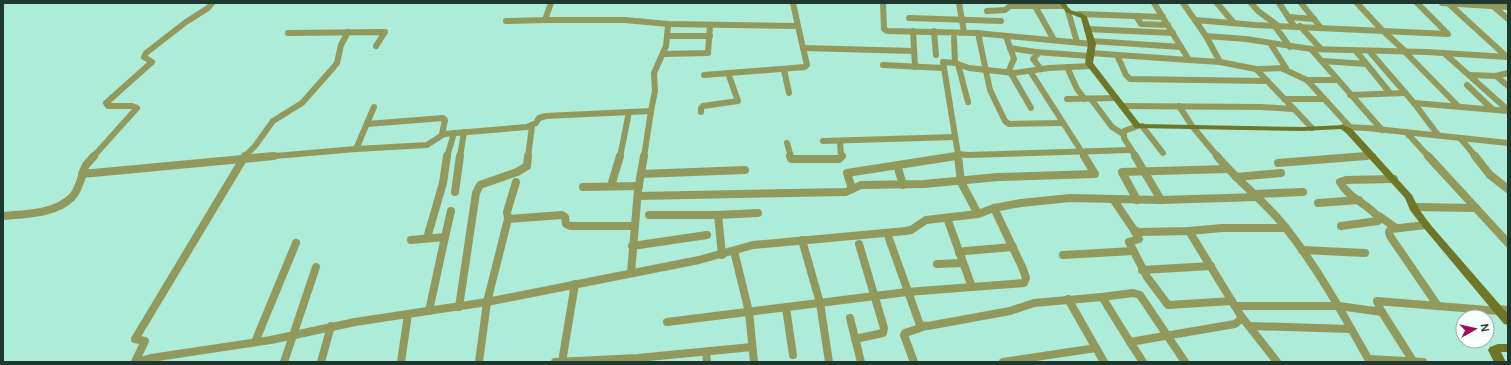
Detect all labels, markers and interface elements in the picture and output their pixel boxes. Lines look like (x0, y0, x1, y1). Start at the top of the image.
north arrow (1455, 309, 1495, 349)
text: N (1477, 323, 1492, 333)

